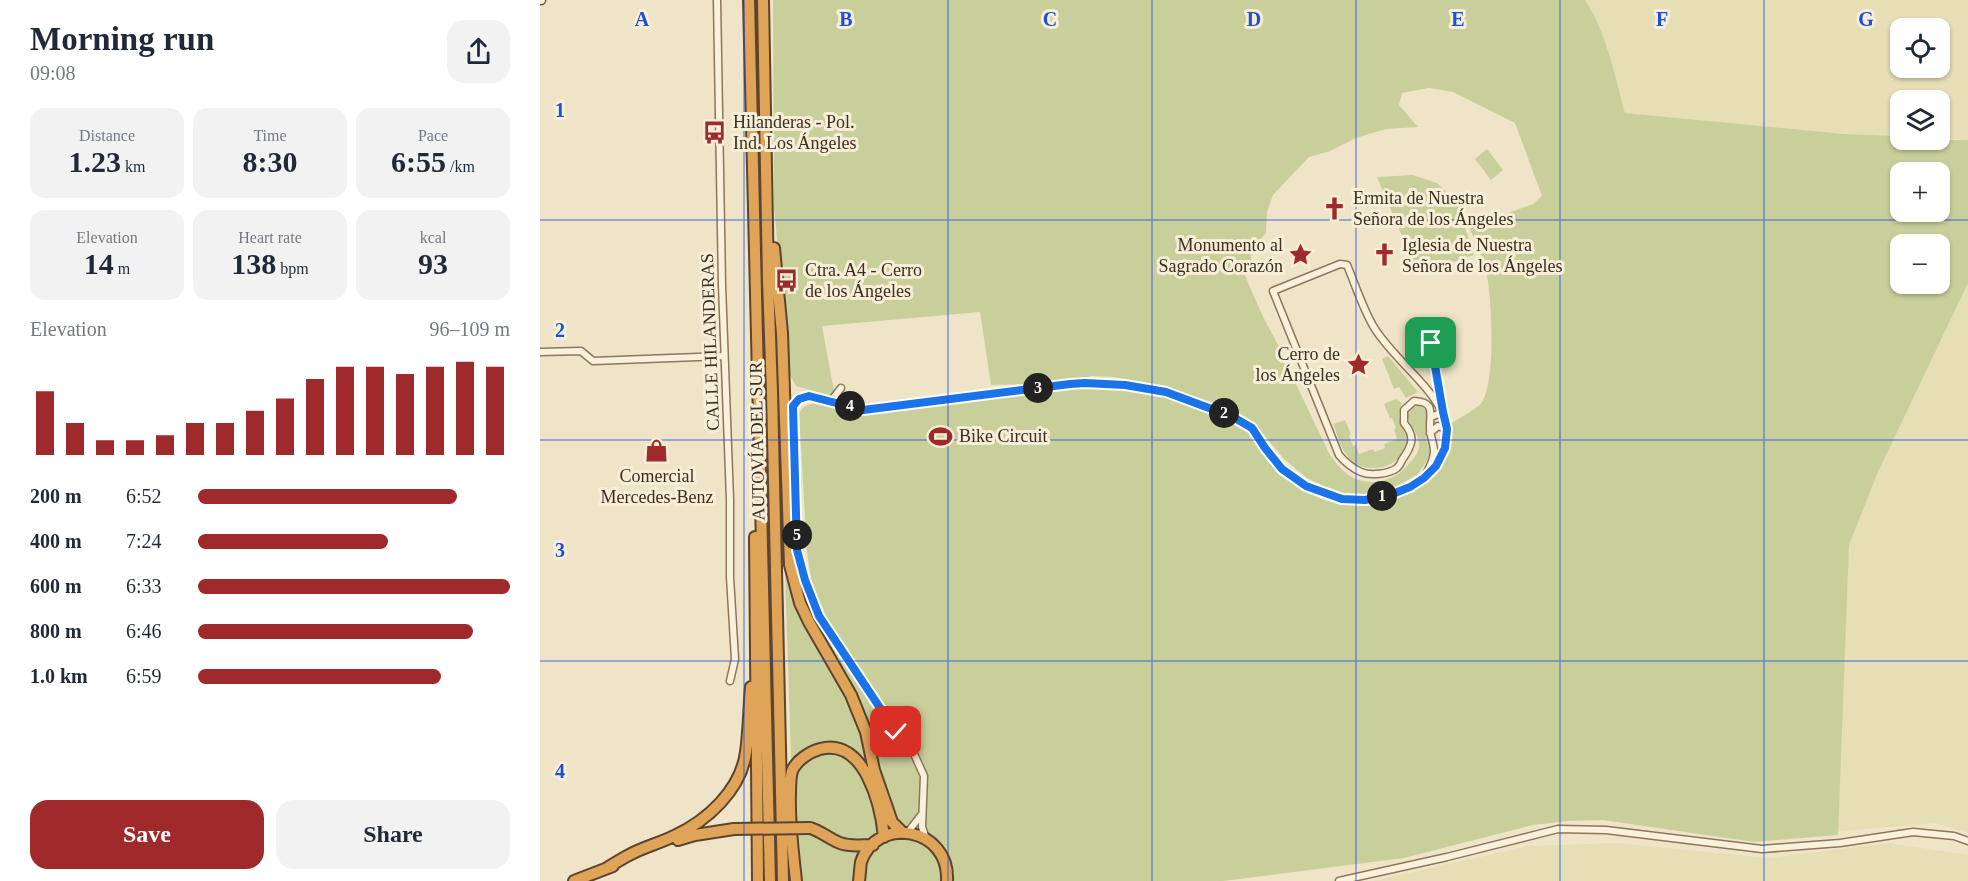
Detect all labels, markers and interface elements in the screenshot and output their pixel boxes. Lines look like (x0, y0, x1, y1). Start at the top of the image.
text: A (635, 8, 650, 30)
text: B (839, 8, 853, 30)
text: C (1043, 8, 1057, 30)
text: D (1247, 8, 1261, 30)
text: E (1451, 8, 1465, 30)
text: F (1656, 8, 1668, 30)
text: G (1858, 8, 1874, 30)
map controls (1890, 18, 1950, 294)
button: locate (1890, 18, 1950, 78)
button: share (447, 20, 510, 83)
text: Morning run (30, 21, 214, 57)
text: 09:08 (30, 62, 76, 84)
button: layers (1890, 90, 1950, 150)
text: 1 (555, 99, 565, 121)
place label: Hilanderas - Pol. Ind. Los Ángeles (733, 112, 856, 153)
bus stop icon: Hilanderas - Pol. Ind. Los Ángeles (702, 119, 728, 145)
text: Distance (79, 127, 135, 144)
text: Time (253, 127, 287, 144)
text: Pace (418, 127, 448, 144)
text: 1.23 (69, 145, 121, 178)
text: 8:30 (243, 145, 298, 178)
text: 6:55 (391, 145, 446, 178)
text: km (121, 158, 145, 175)
text: /km (446, 158, 475, 175)
button: + (1890, 162, 1950, 222)
place label: Ermita de Nuestra Señora de los Ángeles (1353, 188, 1513, 229)
church icon: Ermita de Nuestra Señora de los Ángeles (1322, 195, 1348, 221)
text: Elevation (76, 229, 138, 246)
text: Heart rate (238, 229, 302, 246)
text: kcal (420, 229, 446, 246)
button: − (1890, 234, 1950, 294)
place label: Monumento al Sagrado Corazón (1159, 235, 1283, 276)
place label: Iglesia de Nuestra Señora de los Ángeles (1402, 235, 1562, 276)
place icon: Monumento al Sagrado Corazón (1288, 242, 1314, 268)
church icon: Iglesia de Nuestra Señora de los Ángeles (1371, 242, 1397, 268)
text: 14 (84, 247, 114, 280)
text: 138 (231, 247, 276, 280)
text: 93 (418, 247, 448, 280)
street label: CALLE HILANDERAS (697, 253, 723, 431)
text: m (114, 260, 130, 277)
text: bpm (276, 260, 309, 277)
place label: Ctra. A4 - Cerro de los Ángeles (805, 260, 922, 301)
bus stop icon: Ctra. A4 - Cerro de los Ángeles (774, 267, 800, 293)
pin (1405, 317, 1456, 368)
text: Elevation (30, 318, 107, 340)
text: 96–109 m (429, 318, 510, 340)
text: 2 (555, 319, 565, 341)
icon: arrive (1414, 326, 1447, 359)
place label: Cerro de los Ángeles (1256, 344, 1340, 385)
place icon: Cerro de los Ángeles (1345, 351, 1371, 377)
street label: AUTOVÍA DEL SUR (745, 361, 768, 521)
pin: 3 (1023, 373, 1053, 403)
text: 3 (1034, 379, 1042, 396)
pin: 4 (835, 391, 865, 421)
text: 4 (846, 397, 854, 414)
pin: 2 (1209, 398, 1239, 428)
text: 2 (1220, 404, 1228, 421)
sports icon: Bike Circuit (928, 423, 954, 449)
place label: Bike Circuit (959, 426, 1048, 446)
shop icon: Comercial Mercedes-Benz (644, 437, 670, 463)
place label: Comercial Mercedes-Benz (601, 466, 713, 507)
pin: 1 (1367, 481, 1397, 511)
text: 200 m (30, 485, 82, 507)
text: 6:52 (126, 485, 162, 507)
text: 1 (1378, 487, 1386, 504)
pin: 5 (782, 520, 812, 550)
text: 5 (793, 526, 801, 543)
text: 400 m (30, 530, 82, 552)
text: 7:24 (126, 530, 162, 552)
text: 3 (555, 539, 565, 561)
text: 600 m (30, 575, 82, 597)
text: 6:33 (126, 575, 162, 597)
text: 800 m (30, 620, 82, 642)
text: 6:46 (126, 620, 162, 642)
text: 1.0 km (30, 665, 88, 687)
text: 6:59 (126, 665, 162, 687)
pin (870, 706, 921, 757)
icon: check (879, 715, 912, 748)
text: 4 (555, 760, 565, 782)
button: Save (30, 800, 264, 869)
button: Share (276, 800, 510, 869)

